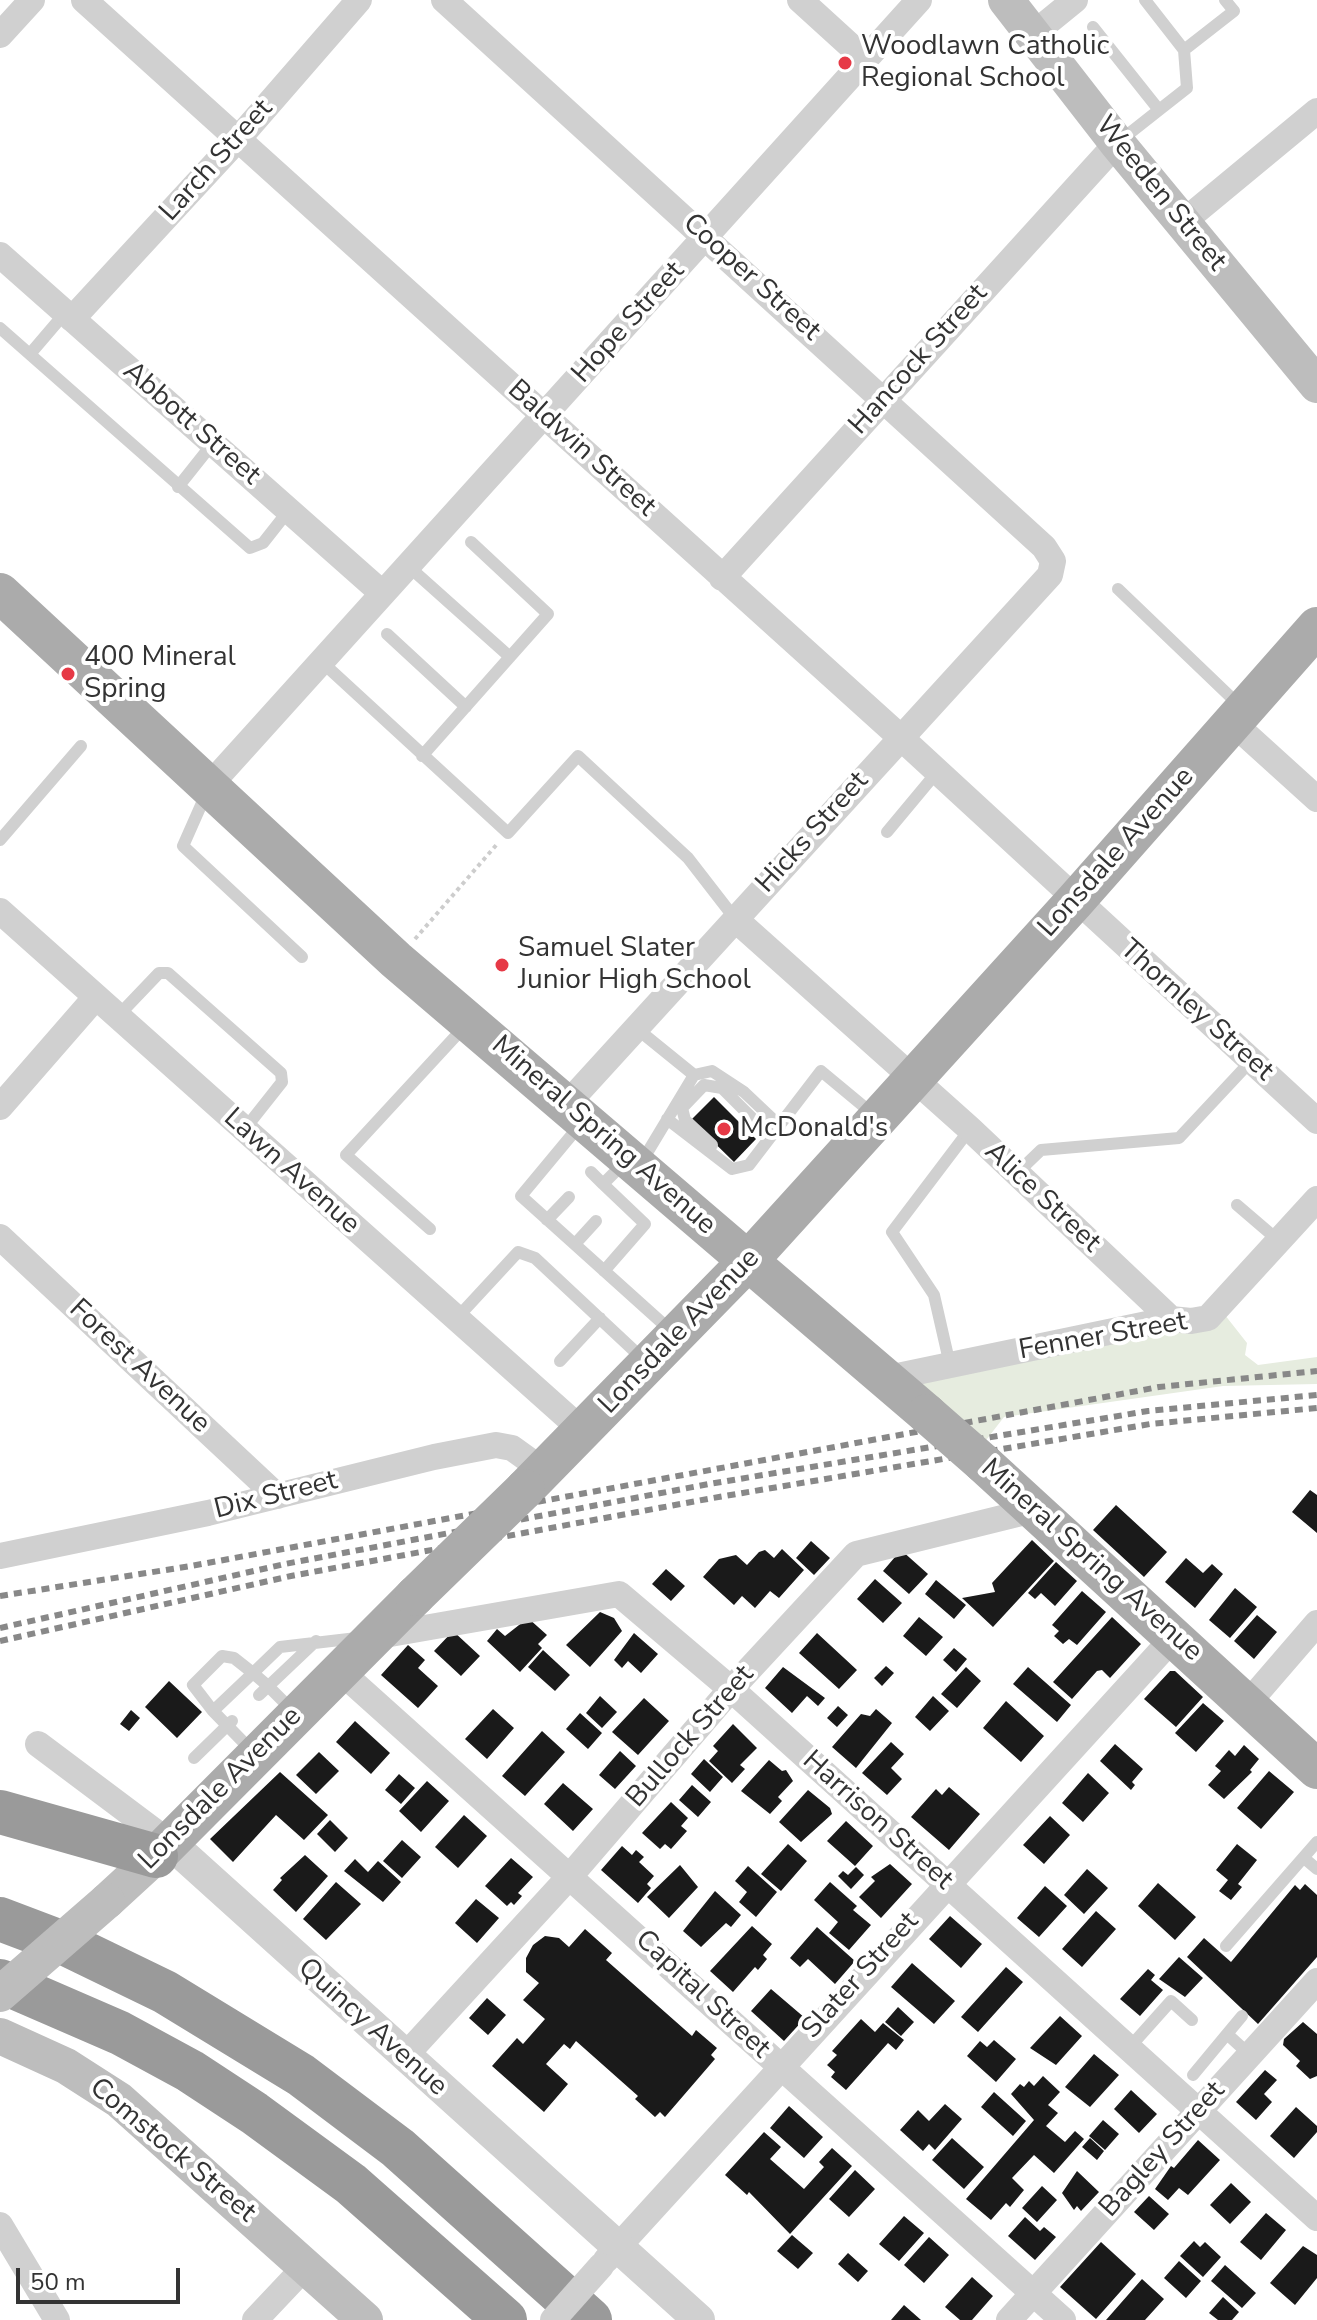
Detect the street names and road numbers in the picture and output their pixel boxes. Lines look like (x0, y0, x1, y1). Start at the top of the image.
street label: Larch Street (154, 93, 280, 229)
street label: Weeden Street (1087, 110, 1233, 278)
street label: Cooper Street (675, 207, 827, 349)
street label: Hope Street (566, 255, 692, 391)
street label: Hancock Street (843, 278, 995, 442)
street label: Abbott Street (115, 355, 267, 493)
street label: Baldwin Street (500, 374, 662, 524)
street label: Lonsdale Avenue (1032, 761, 1202, 945)
street label: Hicks Street (750, 765, 876, 901)
street label: Thornley Street (1112, 933, 1280, 1089)
street label: Mineral Spring Avenue (484, 1029, 722, 1243)
street label: Lawn Avenue (216, 1102, 366, 1242)
street label: Alice Street (977, 1136, 1107, 1260)
street label: Lonsdale Avenue (593, 1242, 767, 1422)
street label: Forest Avenue (61, 1293, 217, 1441)
street label: Fenner Street (1016, 1306, 1190, 1368)
street label: Mineral Spring Avenue (973, 1453, 1209, 1669)
street label: Dix Street (211, 1465, 341, 1527)
street label: Bullock Street (620, 1659, 762, 1815)
street label: Lonsdale Avenue (133, 1701, 309, 1877)
street label: Harrison Street (795, 1745, 959, 1897)
street label: Slater Street (795, 1906, 927, 2046)
street label: Capital Street (627, 1924, 777, 2066)
street label: Quincy Avenue (290, 1952, 454, 2104)
street label: Comstock Street (82, 2072, 262, 2230)
street label: Bagley Street (1093, 2075, 1233, 2225)

